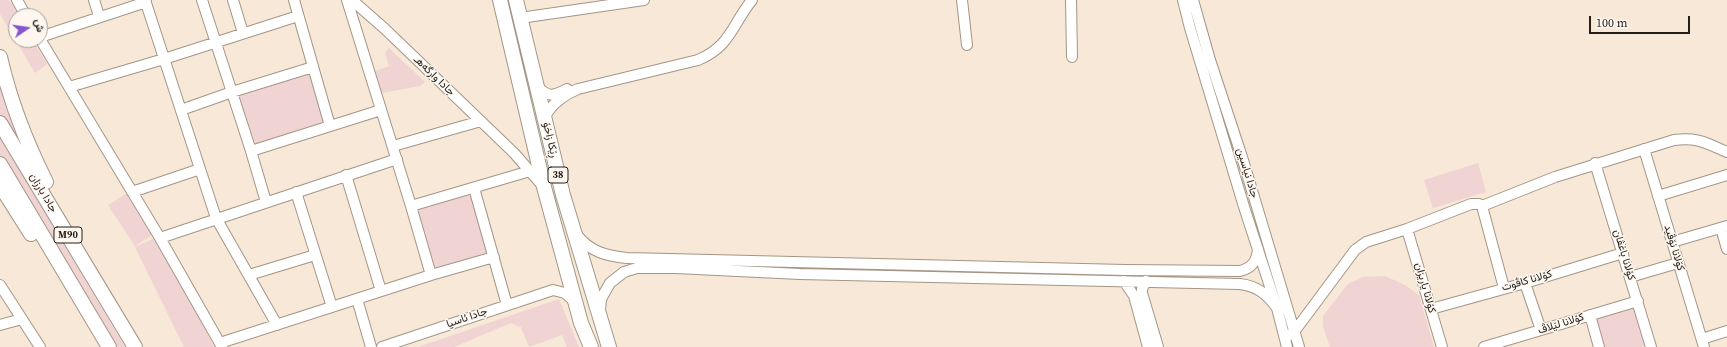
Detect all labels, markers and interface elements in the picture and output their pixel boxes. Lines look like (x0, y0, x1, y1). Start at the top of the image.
north arrow (8, 8, 48, 48)
scale bar (1591, 8, 1692, 34)
text: 100 m (1596, 15, 1628, 31)
text: ش (30, 17, 48, 34)
street label: جادا وارگه‌هـ (411, 53, 457, 99)
street label: ڕێکا زاخۆ (540, 121, 560, 159)
street label: جادا نیاسین (1233, 146, 1261, 200)
road number: 38 (548, 167, 568, 183)
street label: جادا بارزان (26, 171, 60, 215)
street label: کۆلانا نۆڤید (1661, 223, 1687, 273)
road number: M90 (54, 227, 82, 243)
street label: کۆلانا باغڤان (1610, 228, 1638, 282)
street label: کۆلانا یاریزان (1411, 261, 1439, 315)
street label: کۆلانا کاڤوت (1500, 268, 1554, 294)
street label: جادا ئاسيا (445, 305, 489, 331)
street label: کۆلانا لێلاڤ (1536, 311, 1586, 337)

